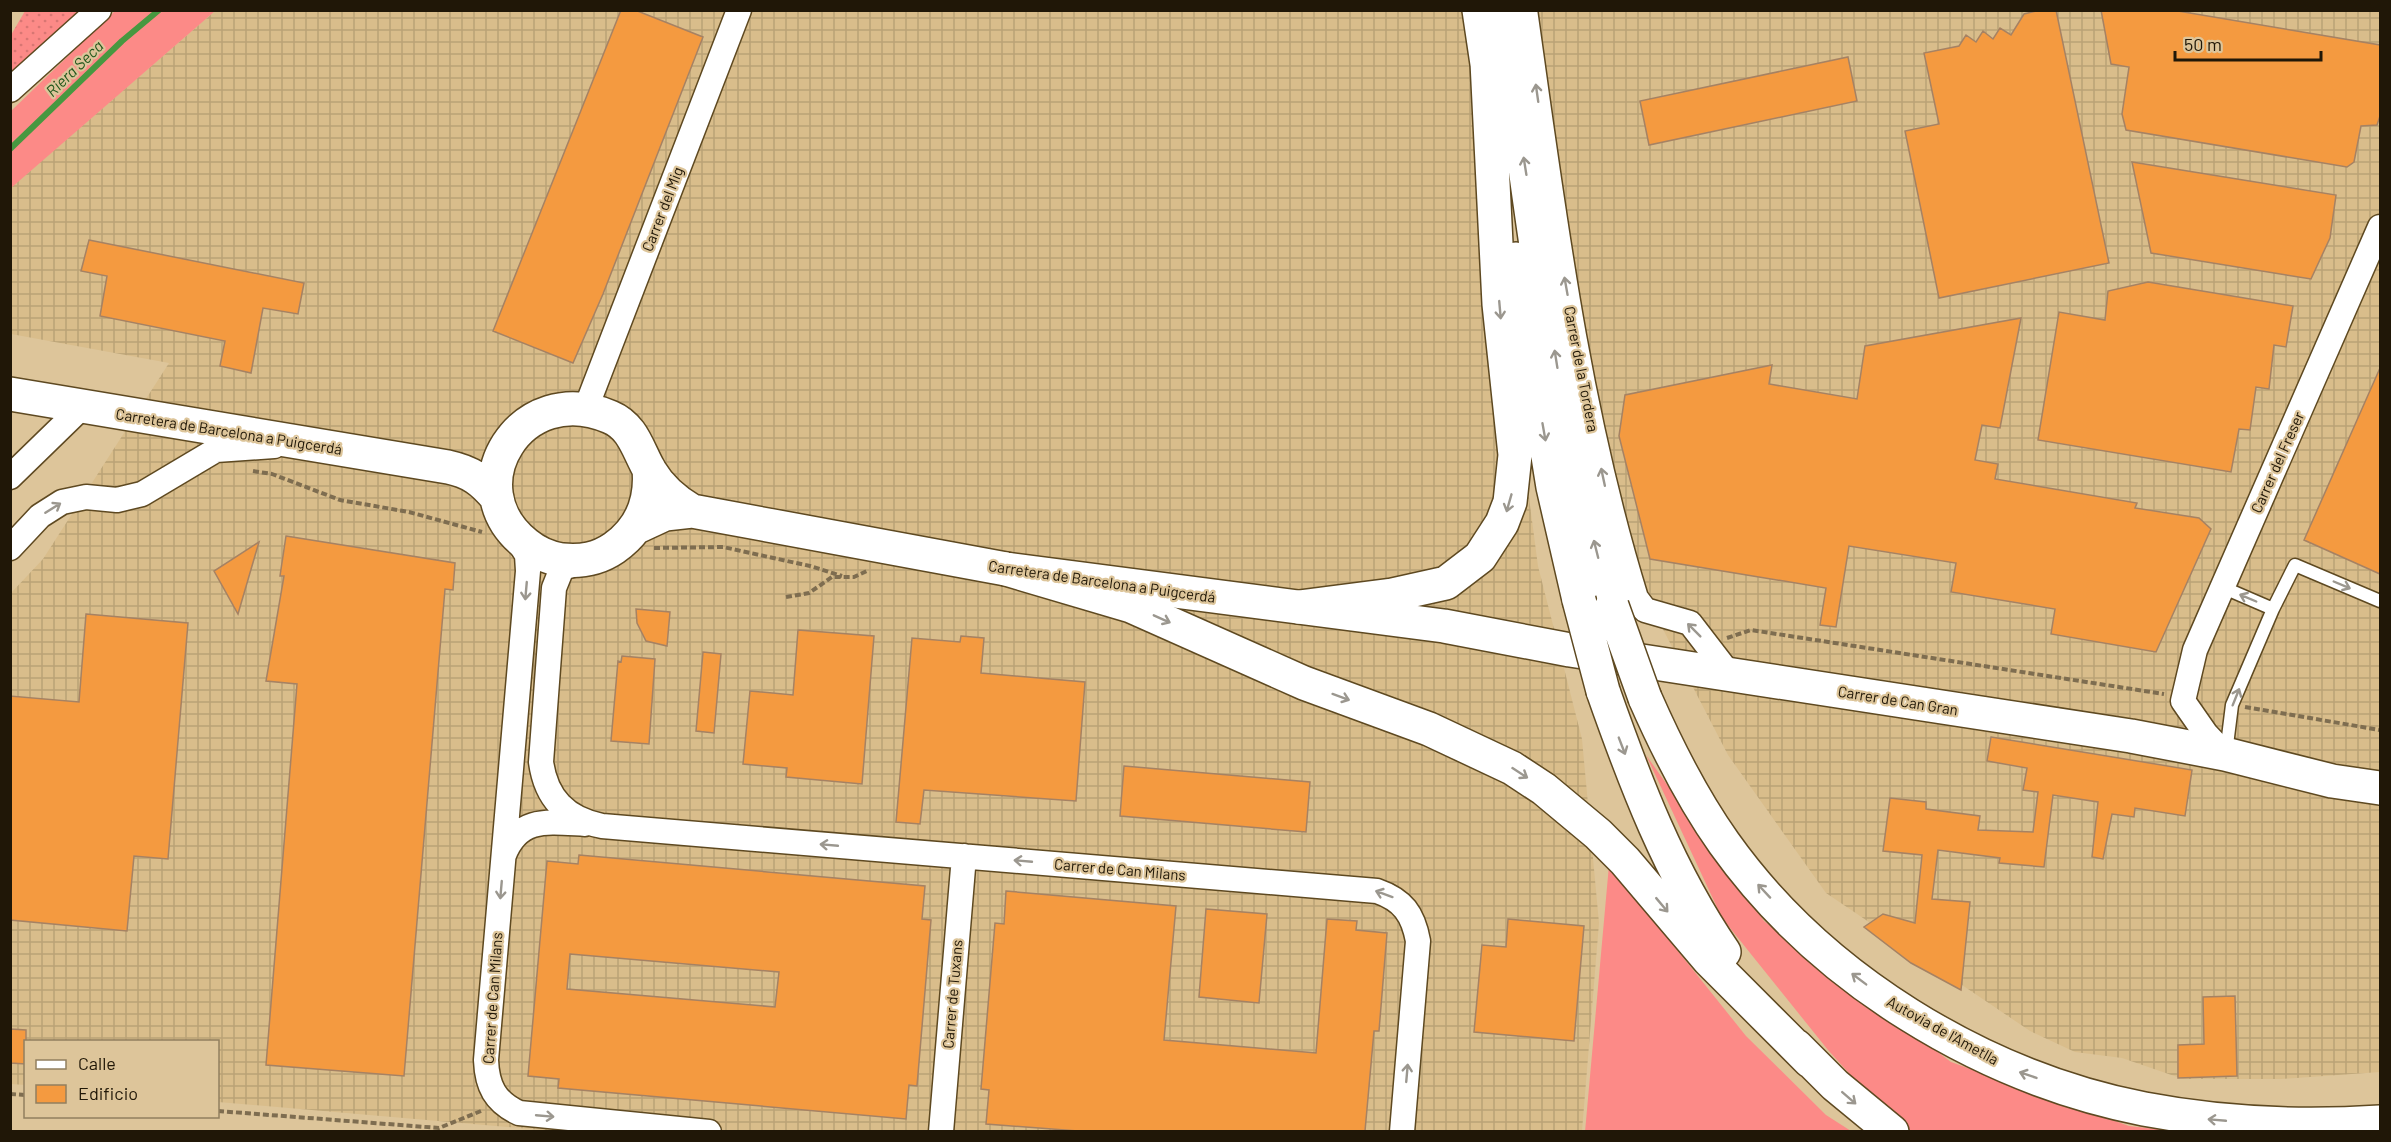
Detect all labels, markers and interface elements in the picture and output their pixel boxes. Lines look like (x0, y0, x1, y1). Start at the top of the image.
scale bar (2175, 24, 2320, 62)
text: 50 m (2184, 33, 2222, 55)
water label: Riera Seca (41, 36, 107, 100)
one-way arrow (1531, 83, 1542, 103)
one-way arrow (1520, 157, 1531, 176)
street label: Carrer del Mig (638, 164, 686, 254)
one-way arrow (1561, 276, 1572, 296)
one-way arrow (1495, 299, 1506, 319)
street label: Carrer de la Tordera (1561, 305, 1603, 433)
one-way arrow (1550, 349, 1561, 369)
street label: Carretera de Barcelona a Puigcerdá (115, 404, 343, 458)
street label: Carrer del Freser (2247, 408, 2308, 515)
one-way arrow (1539, 421, 1550, 441)
one-way arrow (1597, 468, 1608, 487)
one-way arrow (1503, 493, 1514, 512)
one-way arrow (44, 502, 61, 514)
one-way arrow (1589, 540, 1601, 559)
street label: Carretera de Barcelona a Puigcerdá (987, 556, 1217, 606)
one-way arrow (2332, 580, 2351, 591)
one-way arrow (520, 581, 531, 601)
one-way arrow (2239, 592, 2257, 603)
one-way arrow (1152, 614, 1170, 626)
one-way arrow (1687, 622, 1701, 637)
street label: Carrer de Can Gran (1837, 682, 1959, 718)
one-way arrow (2231, 688, 2242, 706)
one-way arrow (1331, 692, 1350, 703)
one-way arrow (1618, 736, 1629, 755)
one-way arrow (1511, 767, 1527, 779)
one-way arrow (819, 839, 839, 850)
street label: Carrer de Can Milans (1054, 854, 1186, 884)
one-way arrow (1013, 855, 1033, 866)
one-way arrow (495, 880, 506, 900)
one-way arrow (1757, 884, 1771, 899)
one-way arrow (1375, 888, 1394, 899)
one-way arrow (1655, 897, 1669, 912)
street label: Carrer de Can Milans (478, 932, 506, 1064)
street label: Carrer de Tuxans (938, 939, 966, 1049)
one-way arrow (1852, 972, 1868, 985)
street label: Autovia de l'Ametlla (1884, 992, 2002, 1068)
legend (24, 1040, 219, 1118)
text: Calle (78, 1052, 116, 1074)
one-way arrow (1402, 1064, 1413, 1084)
one-way arrow (2019, 1068, 2038, 1079)
text: Edificio (78, 1082, 138, 1104)
one-way arrow (1842, 1091, 1857, 1105)
one-way arrow (535, 1111, 555, 1122)
one-way arrow (2208, 1114, 2228, 1125)

